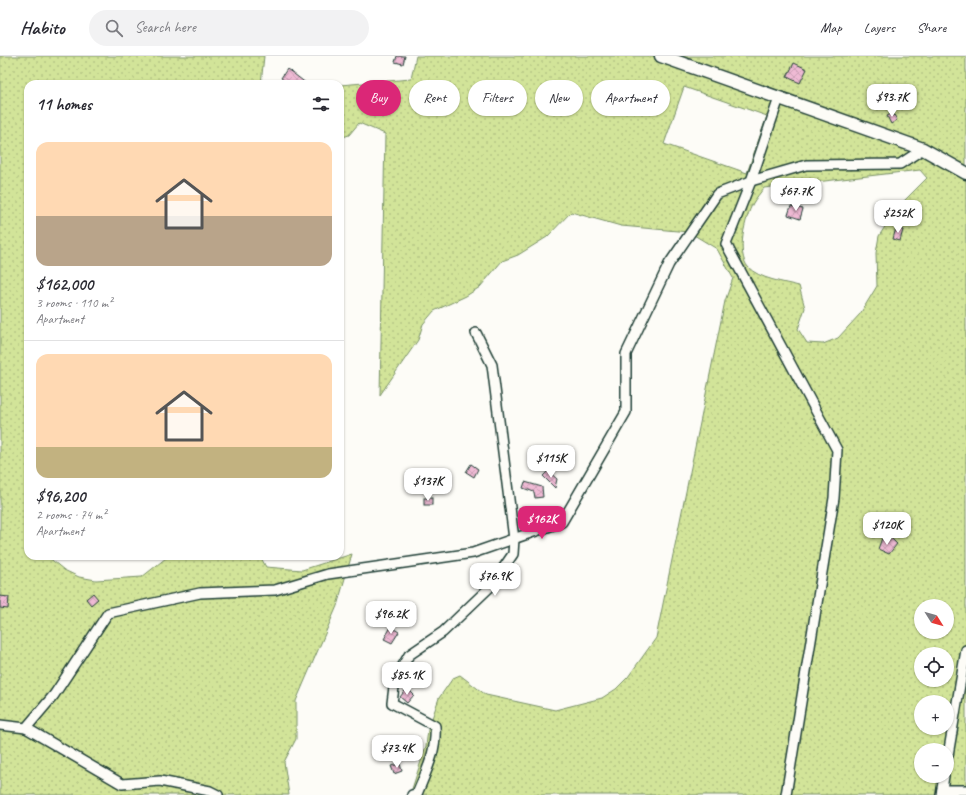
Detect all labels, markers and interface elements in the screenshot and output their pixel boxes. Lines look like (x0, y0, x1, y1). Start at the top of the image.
search box (89, 10, 369, 46)
text: Habito (20, 16, 65, 40)
icon: search (103, 17, 125, 39)
text: Search here (135, 18, 196, 37)
text: Map (820, 19, 842, 36)
text: Layers (864, 19, 895, 36)
text: Share (917, 19, 946, 36)
chip: Buy (356, 80, 401, 116)
chip: Rent (409, 80, 460, 116)
chip: Filters (468, 80, 527, 116)
chip: New (535, 80, 583, 116)
chip: Apartment (591, 80, 670, 116)
pin: $93.7K (859, 84, 925, 118)
text: $93.7K (876, 89, 908, 105)
icon: filters (310, 93, 332, 115)
text: 11 homes (36, 94, 92, 115)
icon: home (148, 168, 220, 240)
pin: $67.7K (763, 178, 829, 212)
text: $67.7K (780, 183, 812, 199)
pin: $252K (870, 200, 926, 234)
text: $252K (883, 205, 913, 221)
text: $162,000 (36, 274, 93, 295)
text: 3 rooms · 110 m² (36, 295, 112, 311)
text: Apartment (36, 311, 84, 327)
icon: home (148, 380, 220, 452)
pin: $115K (523, 445, 579, 479)
text: $115K (536, 450, 566, 466)
pin: $137K (400, 468, 456, 502)
text: $137K (413, 473, 443, 489)
text: $96,200 (36, 486, 85, 507)
pin: $162K (514, 506, 570, 540)
text: 2 rooms · 74 m² (36, 507, 106, 523)
text: $162K (527, 511, 557, 527)
pin: $120K (859, 512, 915, 546)
text: $120K (872, 517, 902, 533)
text: Apartment (36, 523, 84, 539)
pin: $76.9K (462, 563, 528, 597)
text: $76.9K (479, 568, 511, 584)
north arrow (914, 599, 954, 639)
map controls (914, 599, 954, 783)
pin: $96.2K (358, 601, 424, 635)
text: $96.2K (375, 606, 407, 622)
button: locate (914, 647, 954, 687)
pin: $85.1K (374, 662, 440, 696)
text: $85.1K (391, 667, 423, 683)
button: + (914, 695, 954, 735)
pin: $73.4K (364, 735, 430, 769)
text: $73.4K (381, 740, 413, 756)
button: − (914, 743, 954, 783)

